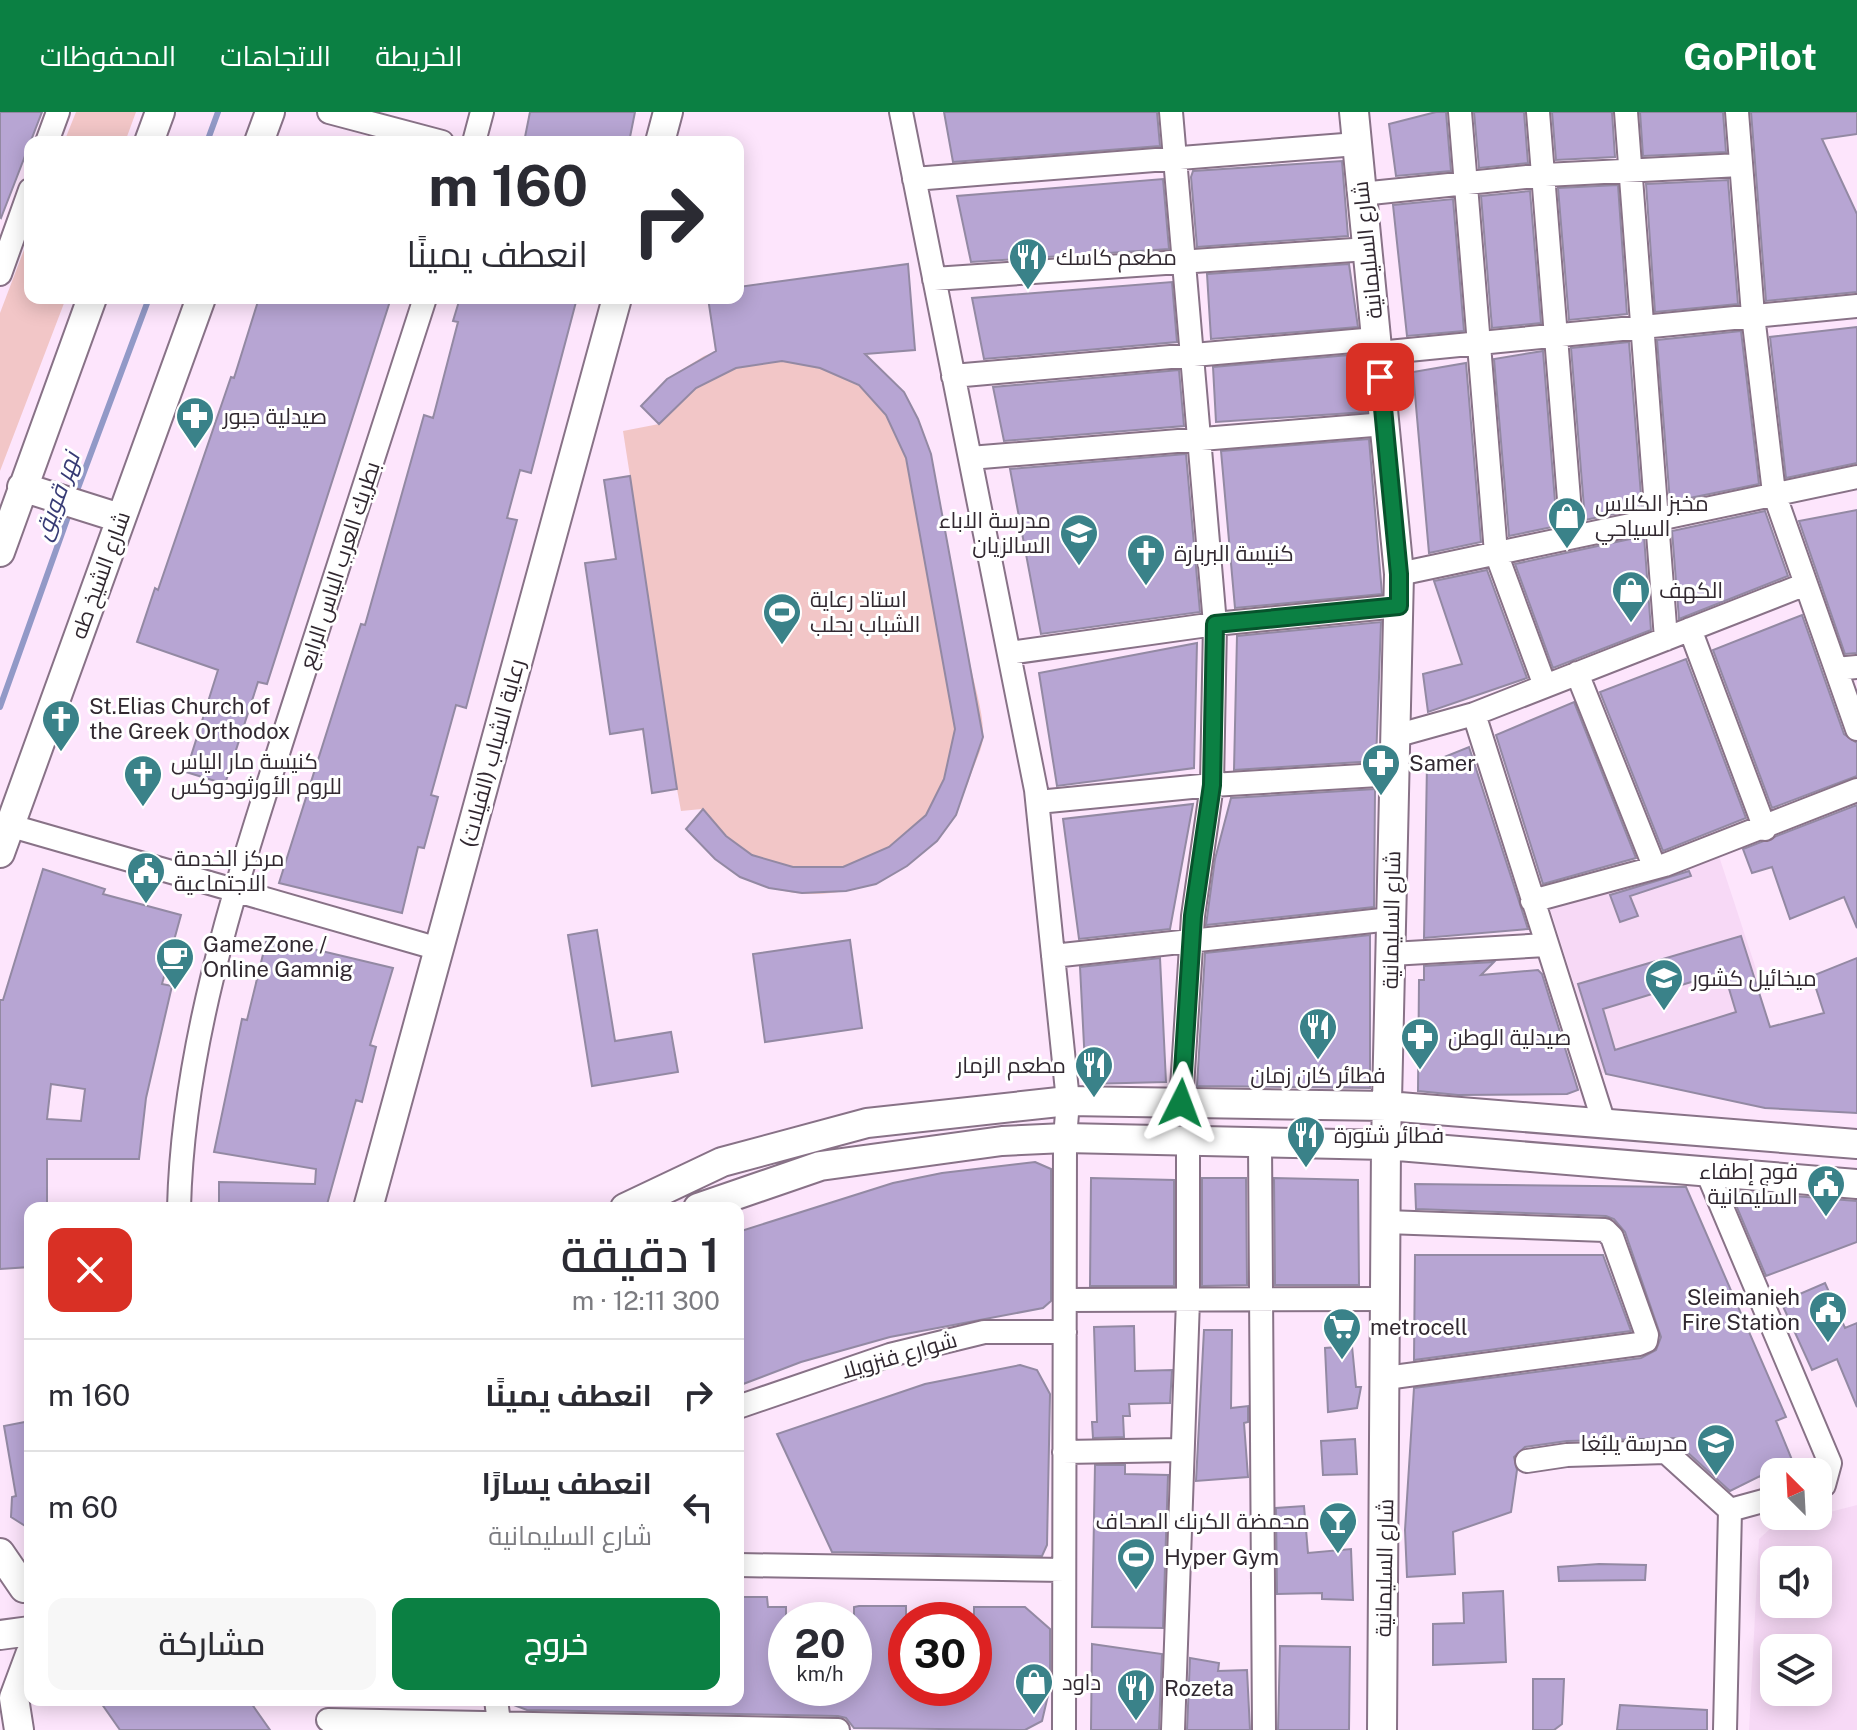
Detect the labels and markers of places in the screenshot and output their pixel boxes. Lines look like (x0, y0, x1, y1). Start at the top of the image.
restaurant icon: مطعم كاسك (1007, 236, 1049, 291)
place label: مطعم كاسك (1056, 244, 1177, 273)
pin (1346, 343, 1414, 411)
pharmacy icon: صيدلية جبور (174, 395, 216, 450)
place label: صيدلية جبور (221, 403, 327, 429)
place label: مخبز الكلاس السياحي (1595, 490, 1709, 545)
shop icon: مخبز الكلاس السياحي (1546, 495, 1588, 550)
place label: مدرسة الاباء السالزيان (939, 507, 1051, 558)
school or university icon: مدرسة الاباء السالزيان (1058, 512, 1100, 567)
church icon: كنيسة البربارة (1125, 532, 1167, 587)
place label: كنيسة البربارة (1174, 540, 1294, 566)
shop icon: الكهف (1610, 569, 1652, 624)
place label: الكهف (1659, 577, 1723, 604)
place label: استاد رعاية الشباب بحلب (810, 586, 920, 637)
sports icon: استاد رعاية الشباب بحلب (761, 591, 803, 646)
place label: St.Elias Church of the Greek Orthodox (89, 693, 290, 744)
church icon: St.Elias Church of the Greek Orthodox (40, 698, 82, 753)
pharmacy icon: Samer (1360, 742, 1402, 797)
place label: كنيسة مار الياس للروم الأورثودوكس (171, 748, 342, 802)
place label: Samer (1409, 750, 1476, 776)
church icon: كنيسة مار الياس للروم الأورثودوكس (122, 753, 164, 808)
place label: مركز الخدمة الاجتماعية (174, 845, 284, 896)
public building icon: مركز الخدمة الاجتماعية (125, 850, 167, 905)
place label: GameZone / Online Gamnig (203, 931, 353, 982)
cafe icon: GameZone / Online Gamnig (154, 936, 196, 991)
school or university icon: ميخائيل كشور (1643, 957, 1685, 1012)
place label: ميخائيل كشور (1690, 965, 1817, 992)
restaurant icon: فطائر كان زمان (1297, 1006, 1339, 1061)
pharmacy icon: صيدلية الوطن (1399, 1016, 1441, 1071)
place label: صيدلية الوطن (1448, 1024, 1571, 1051)
restaurant icon: مطعم الزمار (1073, 1044, 1115, 1099)
place label: مطعم الزمار (955, 1052, 1066, 1081)
place label: فطائر كان زمان (1250, 1062, 1386, 1088)
restaurant icon: فطائر شتورة (1285, 1114, 1327, 1169)
place label: فطائر شتورة (1334, 1122, 1444, 1148)
place label: فوج إطفاء السليمانية (1699, 1158, 1798, 1209)
public building icon: فوج إطفاء السليمانية (1805, 1163, 1847, 1218)
place label: Sleimanieh Fire Station (1682, 1284, 1800, 1335)
public building icon: Sleimanieh Fire Station (1807, 1289, 1849, 1344)
supermarket icon: metrocell (1321, 1306, 1363, 1361)
place label: metrocell (1370, 1314, 1468, 1340)
school or university icon: مدرسة يلبُغا (1695, 1422, 1737, 1477)
place label: مدرسة يلبُغا (1580, 1430, 1688, 1456)
bar icon: محمضة الكرنك الصحاف (1317, 1500, 1359, 1555)
place label: محمضة الكرنك الصحاف (1095, 1508, 1310, 1534)
sports icon: Hyper Gym (1115, 1536, 1157, 1591)
place label: Hyper Gym (1164, 1544, 1279, 1570)
shop icon: داود (1013, 1661, 1055, 1716)
restaurant icon: Rozeta (1115, 1667, 1157, 1722)
place label: داود (1062, 1669, 1101, 1695)
place label: Rozeta (1164, 1675, 1234, 1701)

